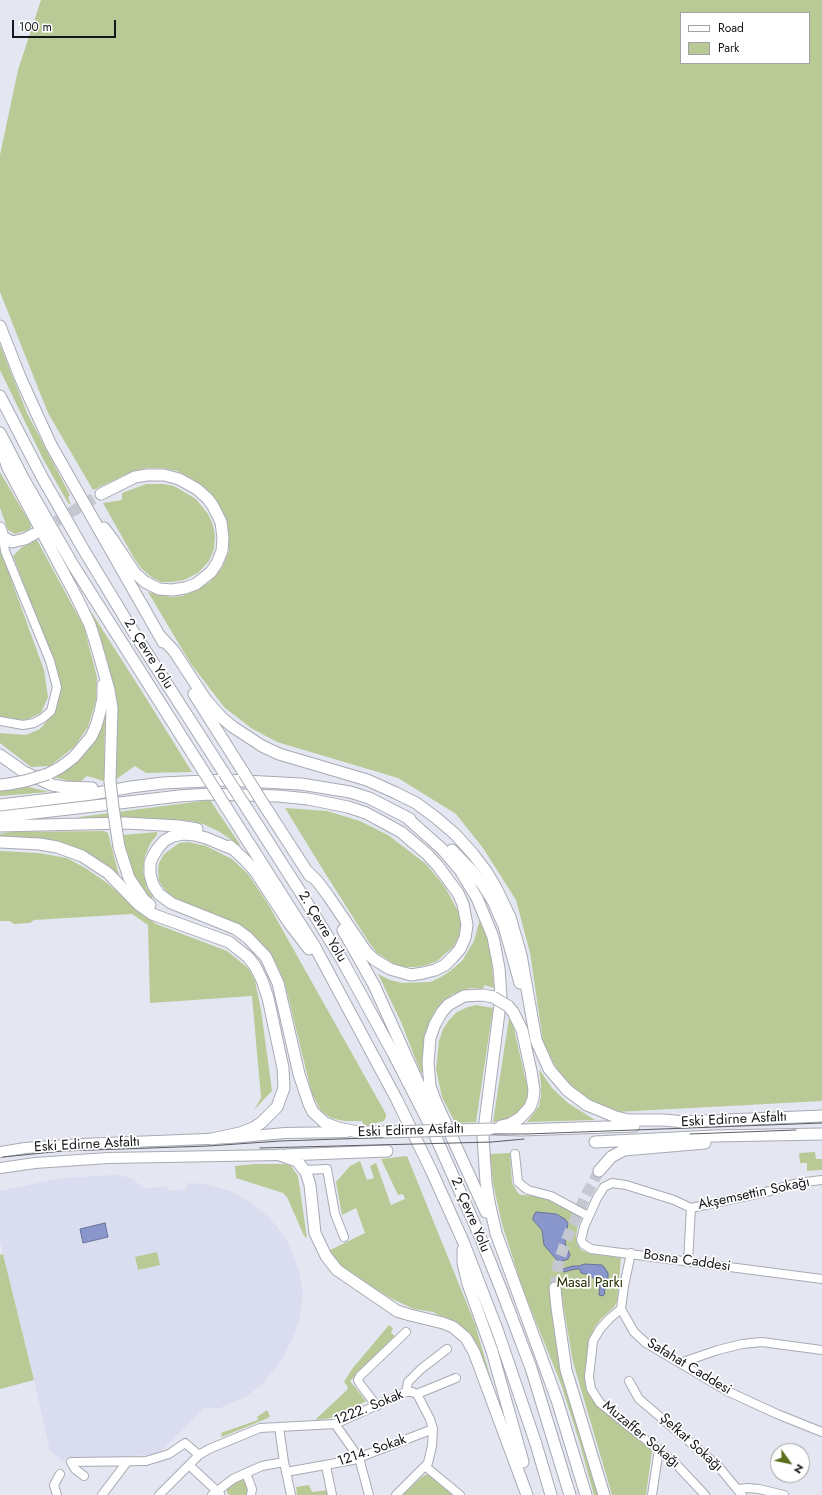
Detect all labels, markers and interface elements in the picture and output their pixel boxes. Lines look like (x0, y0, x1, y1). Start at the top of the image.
scale bar (14, 12, 118, 38)
legend (680, 12, 810, 64)
text: 100 m (19, 18, 52, 36)
text: Road (718, 19, 744, 37)
text: Park (718, 39, 739, 57)
street label: 2. Çevre Yolu (120, 616, 176, 692)
street label: 2. Çevre Yolu (294, 888, 350, 966)
street label: Eski Edirne Asfaltı (681, 1109, 787, 1131)
street label: Eski Edirne Asfaltı (358, 1121, 464, 1141)
street label: Eski Edirne Asfaltı (34, 1134, 140, 1156)
street label: Akşemsettin Sokağı (697, 1174, 811, 1214)
street label: 2. Çevre Yolu (447, 1175, 493, 1255)
street label: Bosna Caddesi (642, 1247, 732, 1275)
park label: Masal Parkı (557, 1276, 623, 1292)
street label: Safahat Caddesi (644, 1335, 734, 1399)
street label: 1222. Sokak (332, 1387, 406, 1429)
street label: Muzaffer Sokağı (599, 1398, 683, 1472)
street label: Şefkat Sokağı (656, 1410, 726, 1476)
street label: 1214. Sokak (335, 1431, 409, 1471)
north arrow (770, 1443, 810, 1483)
text: N (790, 1461, 808, 1477)

